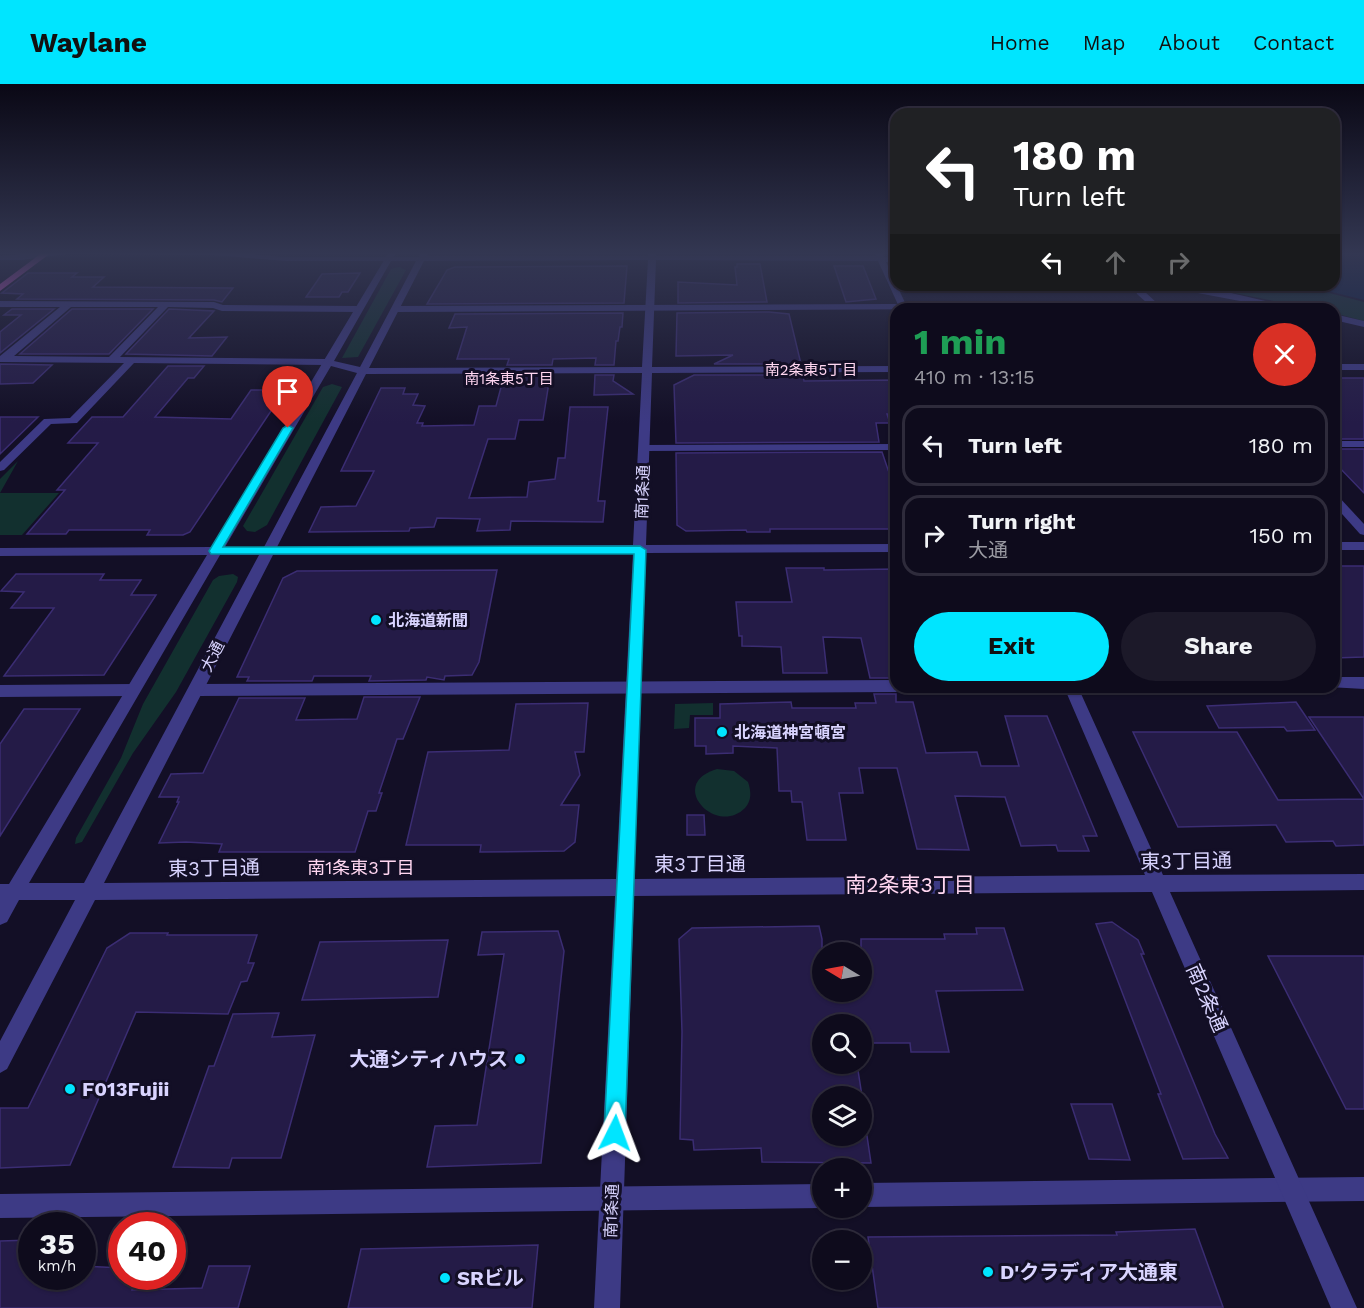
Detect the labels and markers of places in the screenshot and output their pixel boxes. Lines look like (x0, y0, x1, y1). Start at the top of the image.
pin (262, 366, 313, 428)
place label: 北海道新聞 (388, 611, 468, 630)
marker: 北海道新聞 (369, 613, 383, 627)
place label: 北海道神宮頓宮 (734, 723, 846, 742)
marker: 北海道神宮頓宮 (715, 725, 729, 739)
place label: 大通シティハウス (349, 1047, 508, 1071)
marker: 大通シティハウス (513, 1052, 527, 1066)
place label: F013Fujii (82, 1077, 169, 1101)
marker: F013Fujii (63, 1082, 77, 1096)
place label: D'クラディア大通東 (1000, 1260, 1178, 1284)
marker: D'クラディア大通東 (981, 1265, 995, 1279)
place label: SRビル (457, 1266, 524, 1290)
marker: SRビル (438, 1271, 452, 1285)

